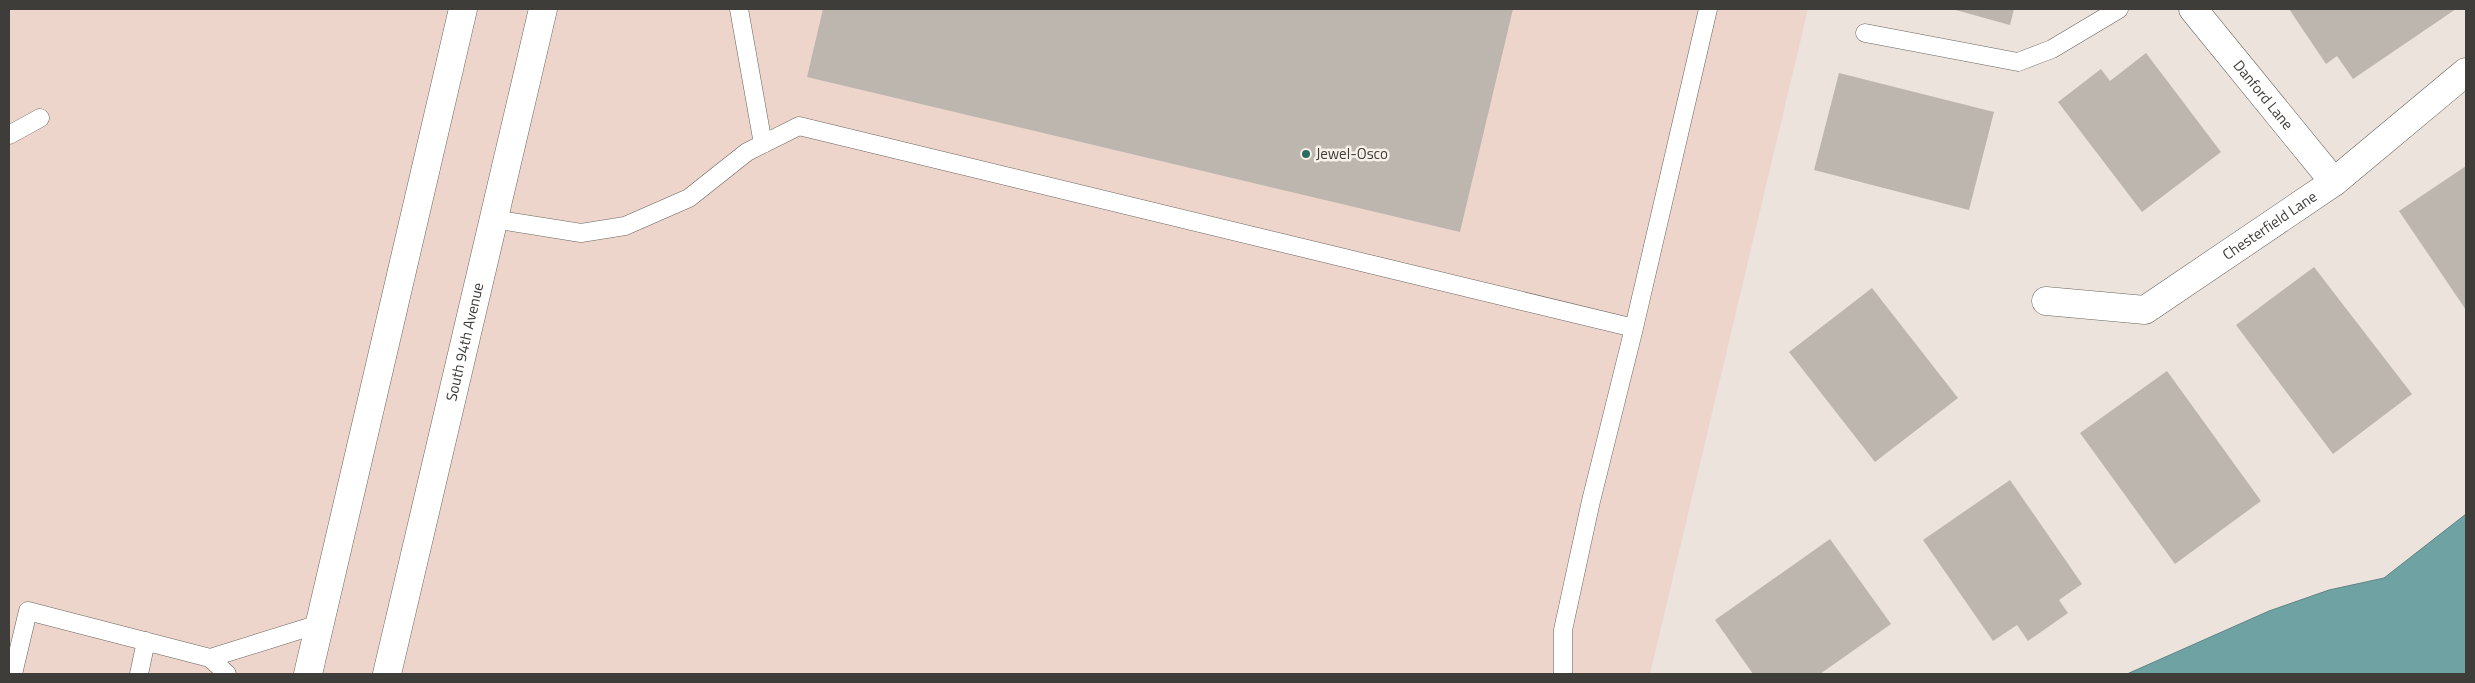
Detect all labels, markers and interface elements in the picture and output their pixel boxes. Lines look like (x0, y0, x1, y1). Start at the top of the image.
street label: Danford Lane (2228, 55, 2299, 135)
place label: Jewel-Osco (1316, 142, 1388, 165)
marker: Jewel-Osco (1300, 148, 1312, 160)
street label: Chesterfield Lane (2218, 185, 2321, 265)
street label: South 94th Avenue (439, 280, 489, 403)

